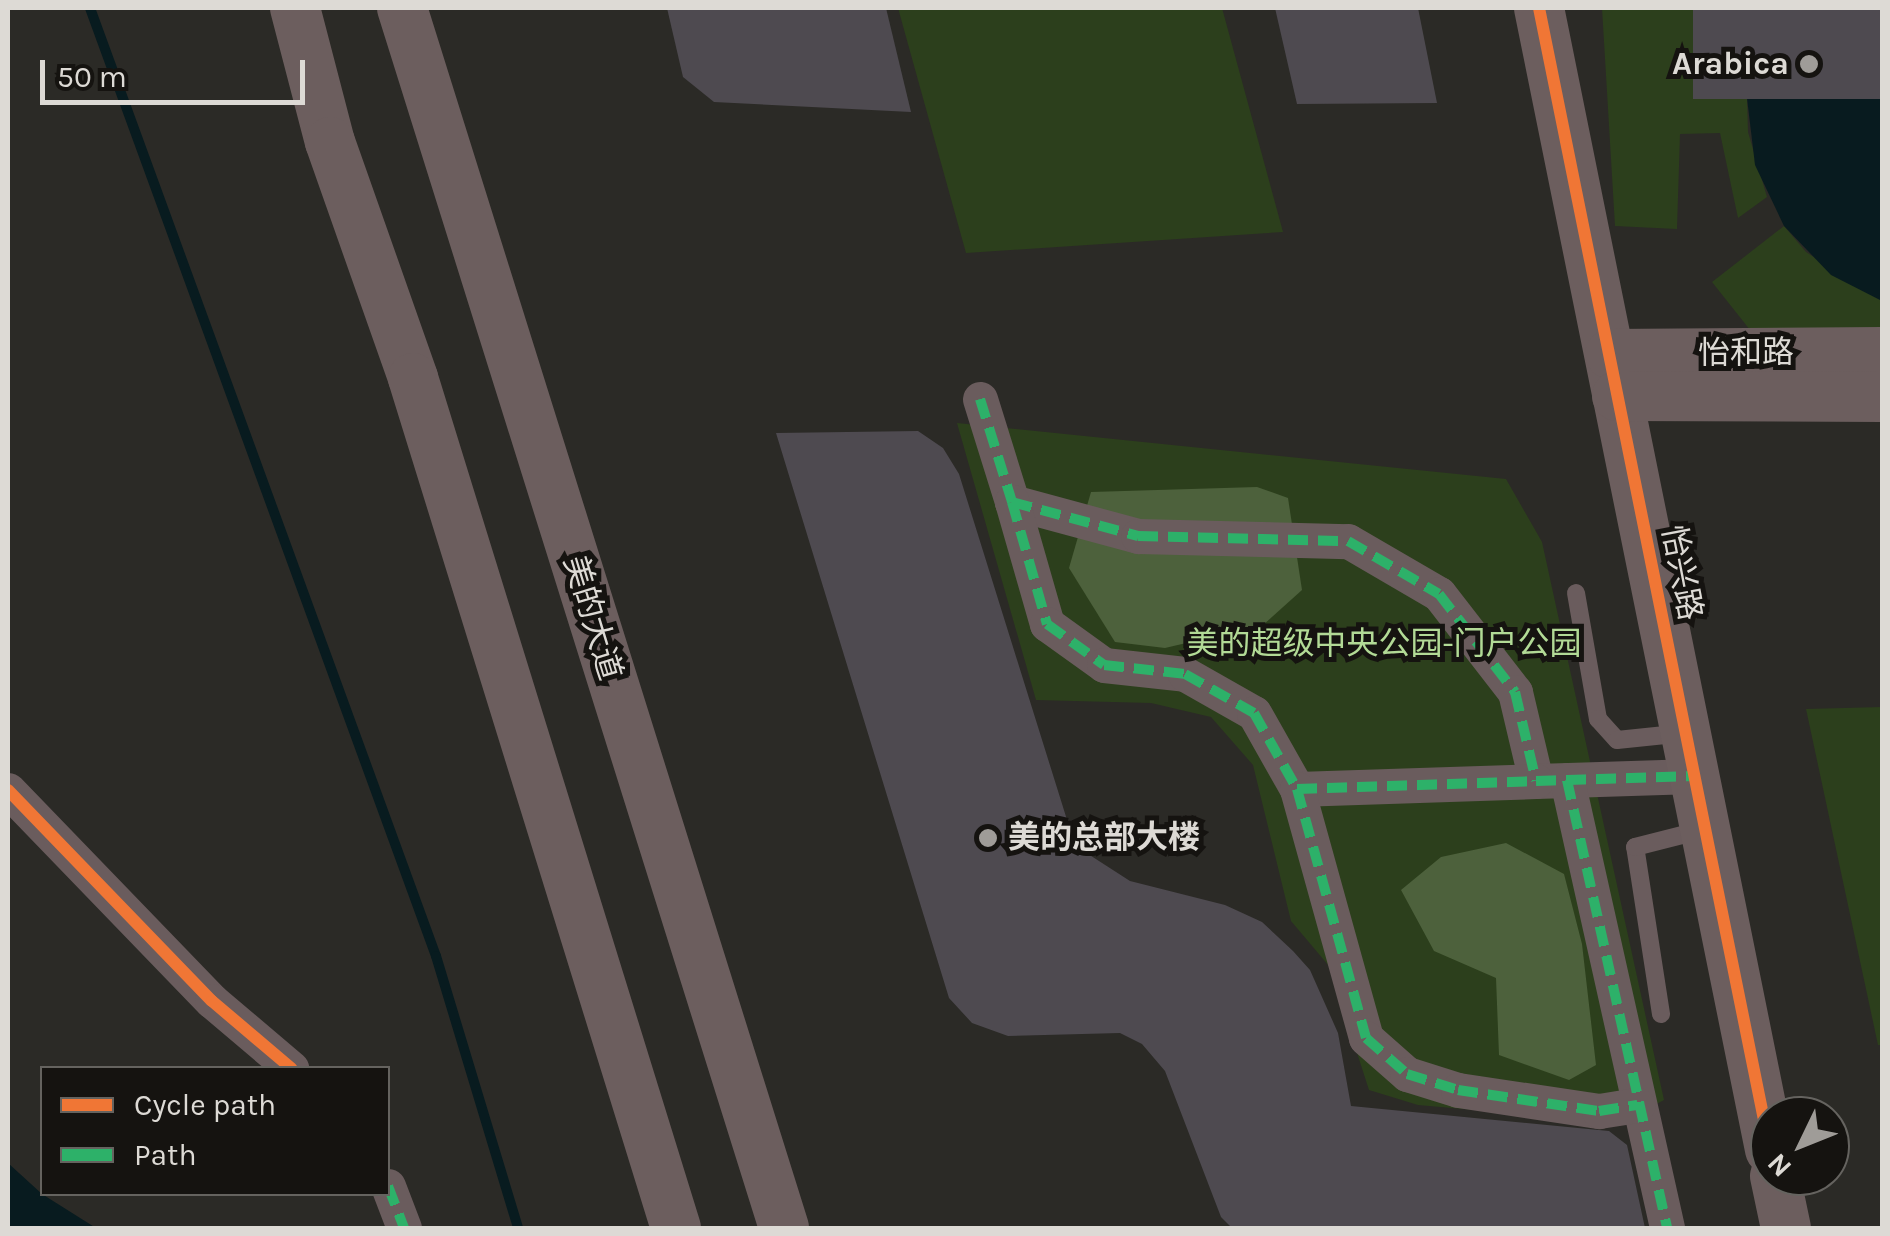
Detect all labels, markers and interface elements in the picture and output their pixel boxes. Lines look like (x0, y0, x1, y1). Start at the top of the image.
scale bar (45, 40, 310, 102)
place label: Arabica (1672, 45, 1789, 83)
marker: Arabica (1798, 53, 1820, 75)
text: 50 m (57, 59, 127, 95)
street label: 怡和路 (1698, 334, 1794, 372)
street label: 怡兴路 (1653, 522, 1709, 624)
street label: 美的大道 (555, 551, 629, 685)
park label: 美的超级中央公园-门户公园 (1186, 625, 1582, 663)
place label: 美的总部大楼 (1008, 819, 1200, 857)
marker: 美的总部大楼 (977, 827, 999, 849)
legend (40, 1066, 390, 1196)
text: Cycle path (134, 1087, 276, 1123)
north arrow (1750, 1096, 1850, 1196)
text: Path (134, 1137, 197, 1173)
text: N (1760, 1147, 1798, 1184)

